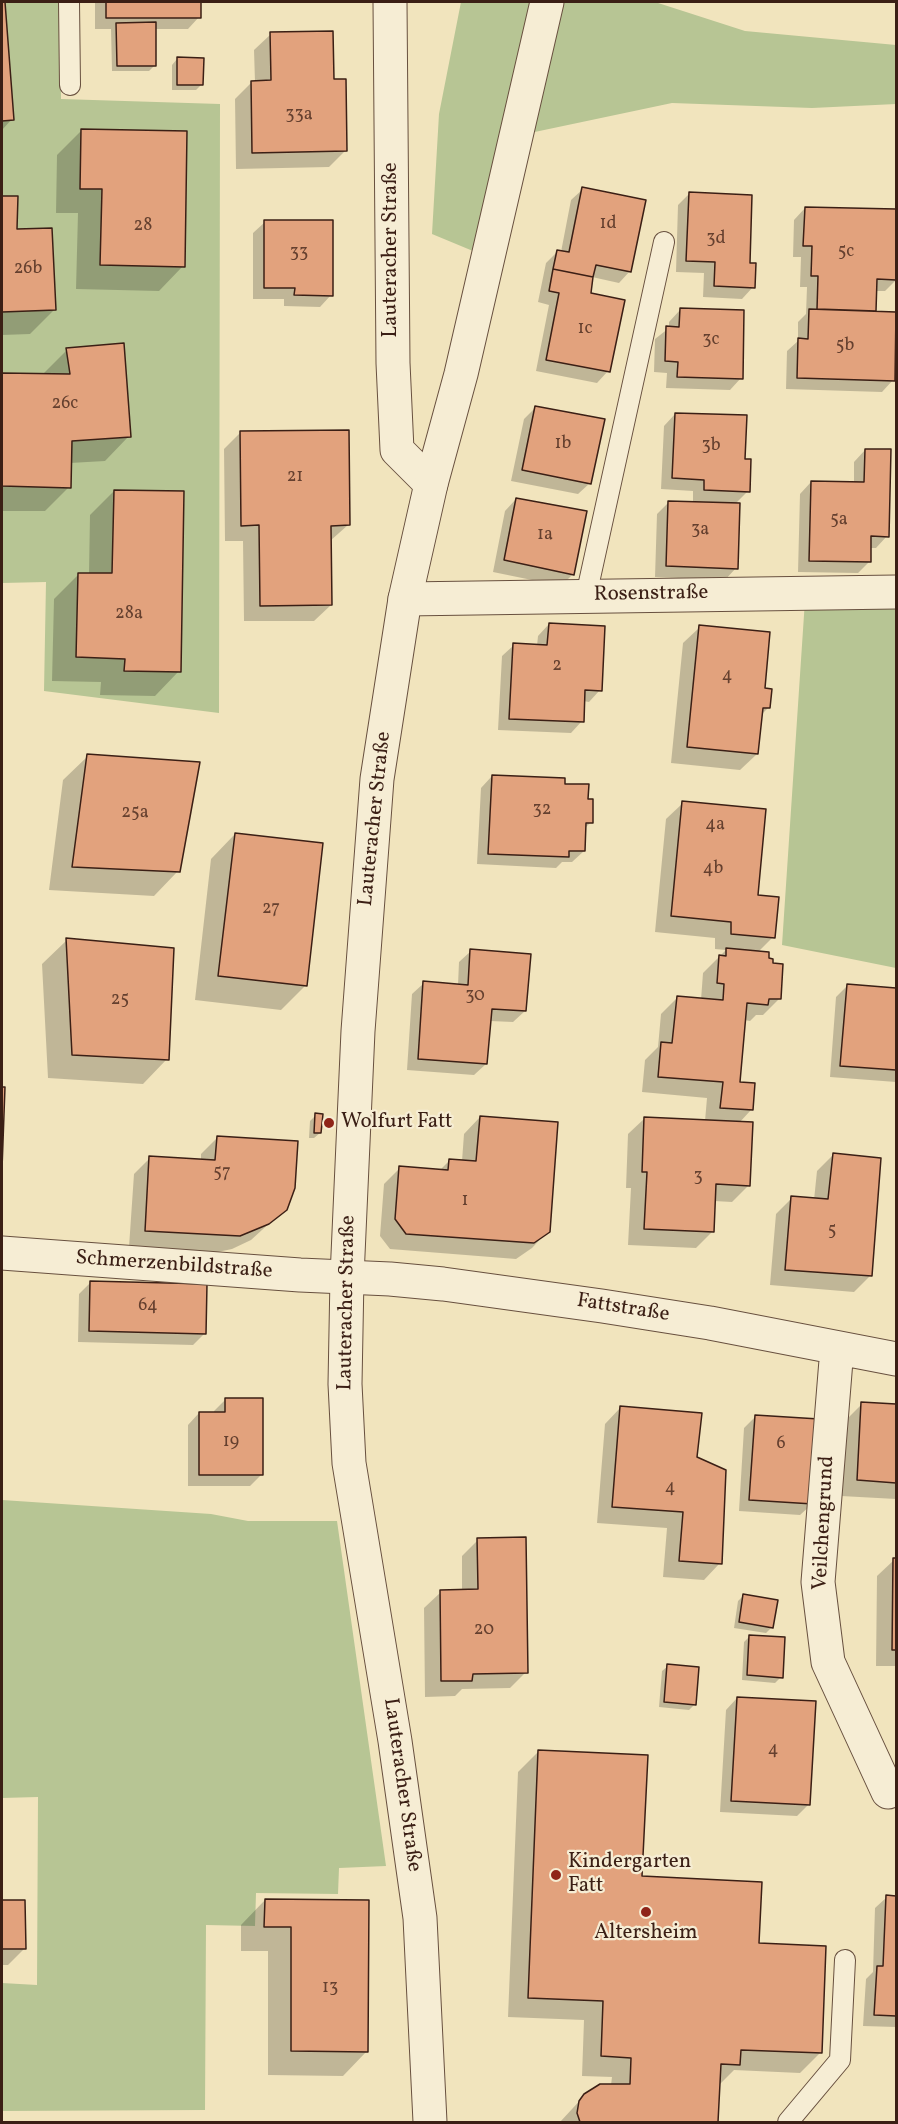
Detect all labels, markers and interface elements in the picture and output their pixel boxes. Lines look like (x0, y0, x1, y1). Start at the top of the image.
house number: 33a (285, 105, 313, 127)
street label: Lauteracher Straße (379, 162, 405, 338)
house number: 1d (599, 214, 617, 236)
house number: 28 (134, 216, 152, 238)
house number: 3d (706, 229, 726, 251)
house number: 5c (838, 242, 854, 264)
house number: 33 (290, 243, 308, 265)
house number: 26b (14, 259, 42, 281)
house number: 1c (577, 319, 593, 341)
house number: 3c (702, 330, 720, 352)
house number: 5b (836, 336, 854, 358)
house number: 26c (52, 394, 78, 416)
house number: 1b (555, 434, 571, 456)
house number: 3b (701, 436, 721, 458)
house number: 21 (287, 467, 303, 489)
house number: 5a (830, 510, 848, 532)
house number: 3a (691, 520, 709, 542)
house number: 1a (537, 525, 553, 547)
street label: Rosenstraße (593, 581, 709, 609)
house number: 28a (115, 604, 143, 626)
house number: 2 (552, 656, 562, 678)
house number: 4 (722, 666, 732, 688)
street label: Lauteracher Straße (354, 730, 398, 908)
house number: 32 (533, 800, 551, 822)
house number: 25a (121, 803, 149, 825)
house number: 4a (705, 815, 725, 837)
house number: 4b (703, 859, 723, 881)
house number: 27 (262, 899, 280, 921)
house number: 30 (465, 986, 485, 1008)
house number: 25 (111, 990, 129, 1012)
place label: Wolfurt Fatt (341, 1110, 452, 1136)
marker: Wolfurt Fatt (322, 1116, 336, 1130)
house number: 57 (213, 1163, 231, 1185)
house number: 3 (693, 1167, 703, 1189)
house number: 1 (462, 1191, 468, 1213)
street label: Lauteracher Straße (334, 1215, 362, 1391)
house number: 5 (828, 1221, 836, 1243)
street label: Schmerzenbildstraße (75, 1247, 273, 1285)
street label: Fattstraße (575, 1289, 671, 1329)
house number: 64 (138, 1296, 158, 1318)
house number: 19 (223, 1432, 239, 1454)
house number: 6 (776, 1434, 786, 1456)
street label: Veilchengrund (809, 1455, 841, 1591)
house number: 4 (665, 1478, 675, 1500)
house number: 20 (474, 1620, 494, 1642)
street label: Lauteracher Straße (376, 1696, 426, 1874)
house number: 4 (768, 1740, 778, 1762)
place label: Kindergarten Fatt (568, 1850, 691, 1900)
marker: Kindergarten Fatt (549, 1868, 563, 1882)
marker: Altersheim (639, 1905, 653, 1919)
place label: Altersheim (594, 1921, 698, 1947)
house number: 13 (322, 1978, 338, 2000)

